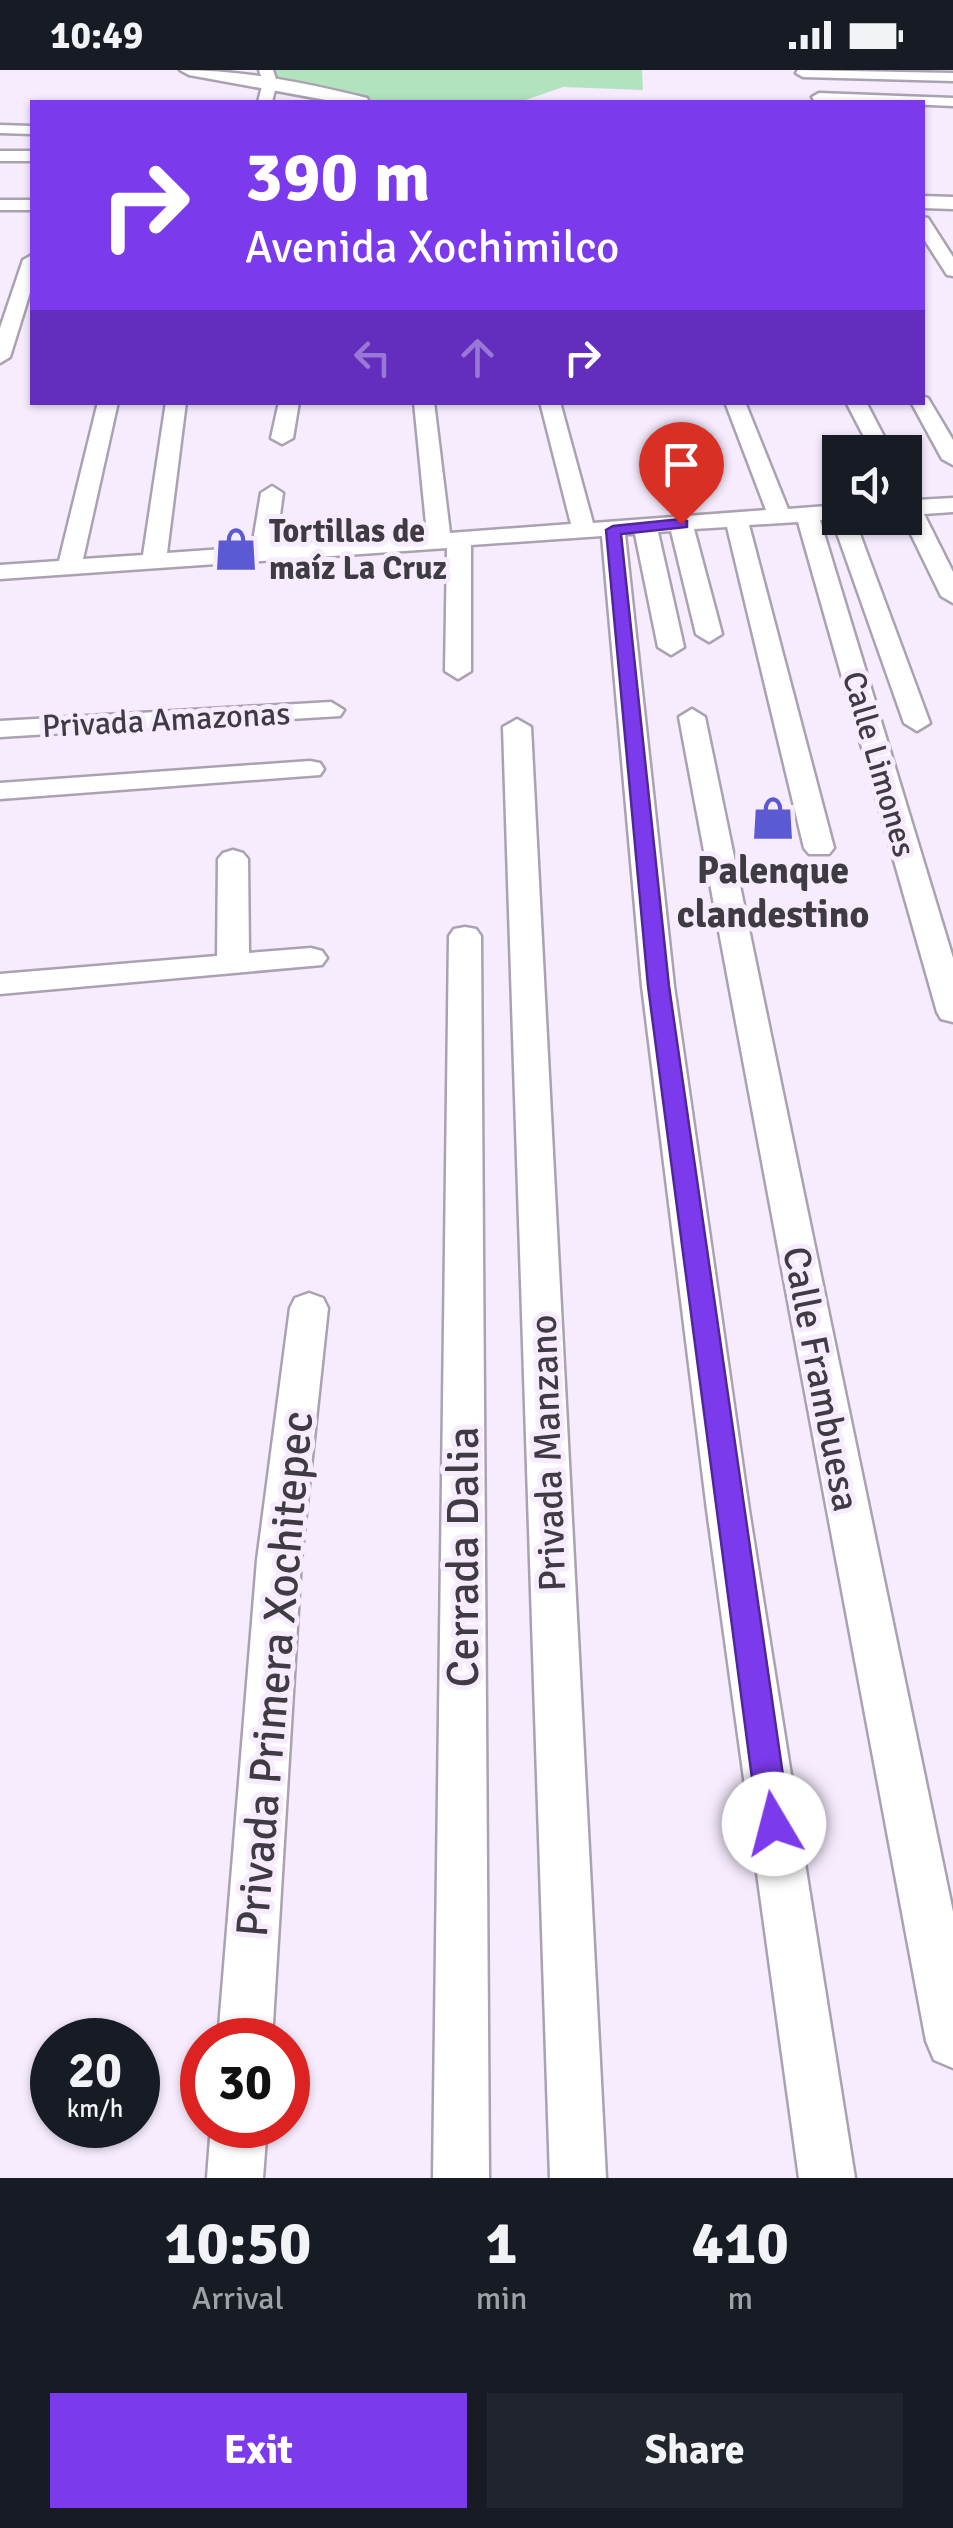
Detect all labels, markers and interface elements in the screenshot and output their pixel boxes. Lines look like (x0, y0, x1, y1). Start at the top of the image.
text: 10:49 (50, 12, 143, 59)
text: 390 m (245, 134, 430, 220)
icon: right (80, 140, 210, 270)
text: Avenida Xochimilco (245, 220, 620, 275)
icon: left (345, 330, 400, 385)
icon: ahead (450, 330, 505, 385)
icon: right (555, 330, 610, 385)
pin (639, 422, 724, 525)
map controls (822, 435, 922, 535)
button: sound (822, 435, 922, 535)
icon: arrive (654, 437, 709, 492)
place label: Tortillas de maíz La Cruz (269, 512, 447, 588)
shop icon: Tortillas de maíz La Cruz (212, 525, 260, 573)
street label: Calle Limones (834, 667, 924, 861)
street label: Privada Amazonas (41, 694, 291, 746)
shop icon: Palenque clandestino (749, 794, 797, 842)
place label: Palenque clandestino (677, 847, 869, 938)
street label: Calle Frambuesa (772, 1243, 870, 1515)
street label: Privada Manzano (520, 1314, 576, 1592)
street label: Privada Primera Xochitepec (225, 1409, 325, 1939)
street label: Cerrada Dalia (436, 1427, 491, 1687)
position arrow (722, 1772, 826, 1876)
speed limit sign: 30 (180, 2018, 310, 2148)
text: 20 (68, 2040, 122, 2102)
text: km/h (67, 2093, 123, 2124)
text: 10:50 (164, 2207, 312, 2281)
text: 1 (485, 2207, 518, 2281)
text: 410 (692, 2207, 789, 2281)
text: Arrival (192, 2279, 284, 2318)
text: min (476, 2279, 527, 2318)
text: m (727, 2279, 753, 2318)
button: Exit (50, 2393, 467, 2508)
button: Share (487, 2393, 903, 2508)

